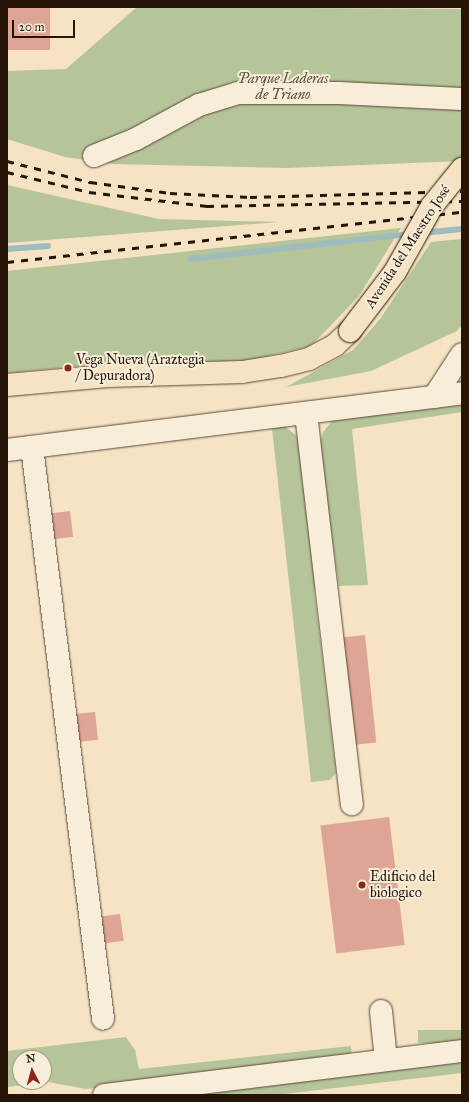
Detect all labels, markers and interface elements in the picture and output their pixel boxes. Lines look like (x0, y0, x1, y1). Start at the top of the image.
scale bar (14, 12, 77, 38)
text: 20 m (19, 20, 45, 34)
park label: Parque Laderas de Triano (238, 71, 328, 104)
street label: Avenida del Maestro José (362, 182, 454, 312)
place label: Vega Nueva (Araztegia / Depuradora) (76, 352, 204, 384)
marker: Vega Nueva (Araztegia / Depuradora) (63, 363, 73, 373)
place label: Edificio del biologico (370, 869, 436, 902)
marker: Edificio del biologico (357, 880, 367, 890)
north arrow (12, 1050, 52, 1090)
text: N (25, 1052, 36, 1066)

